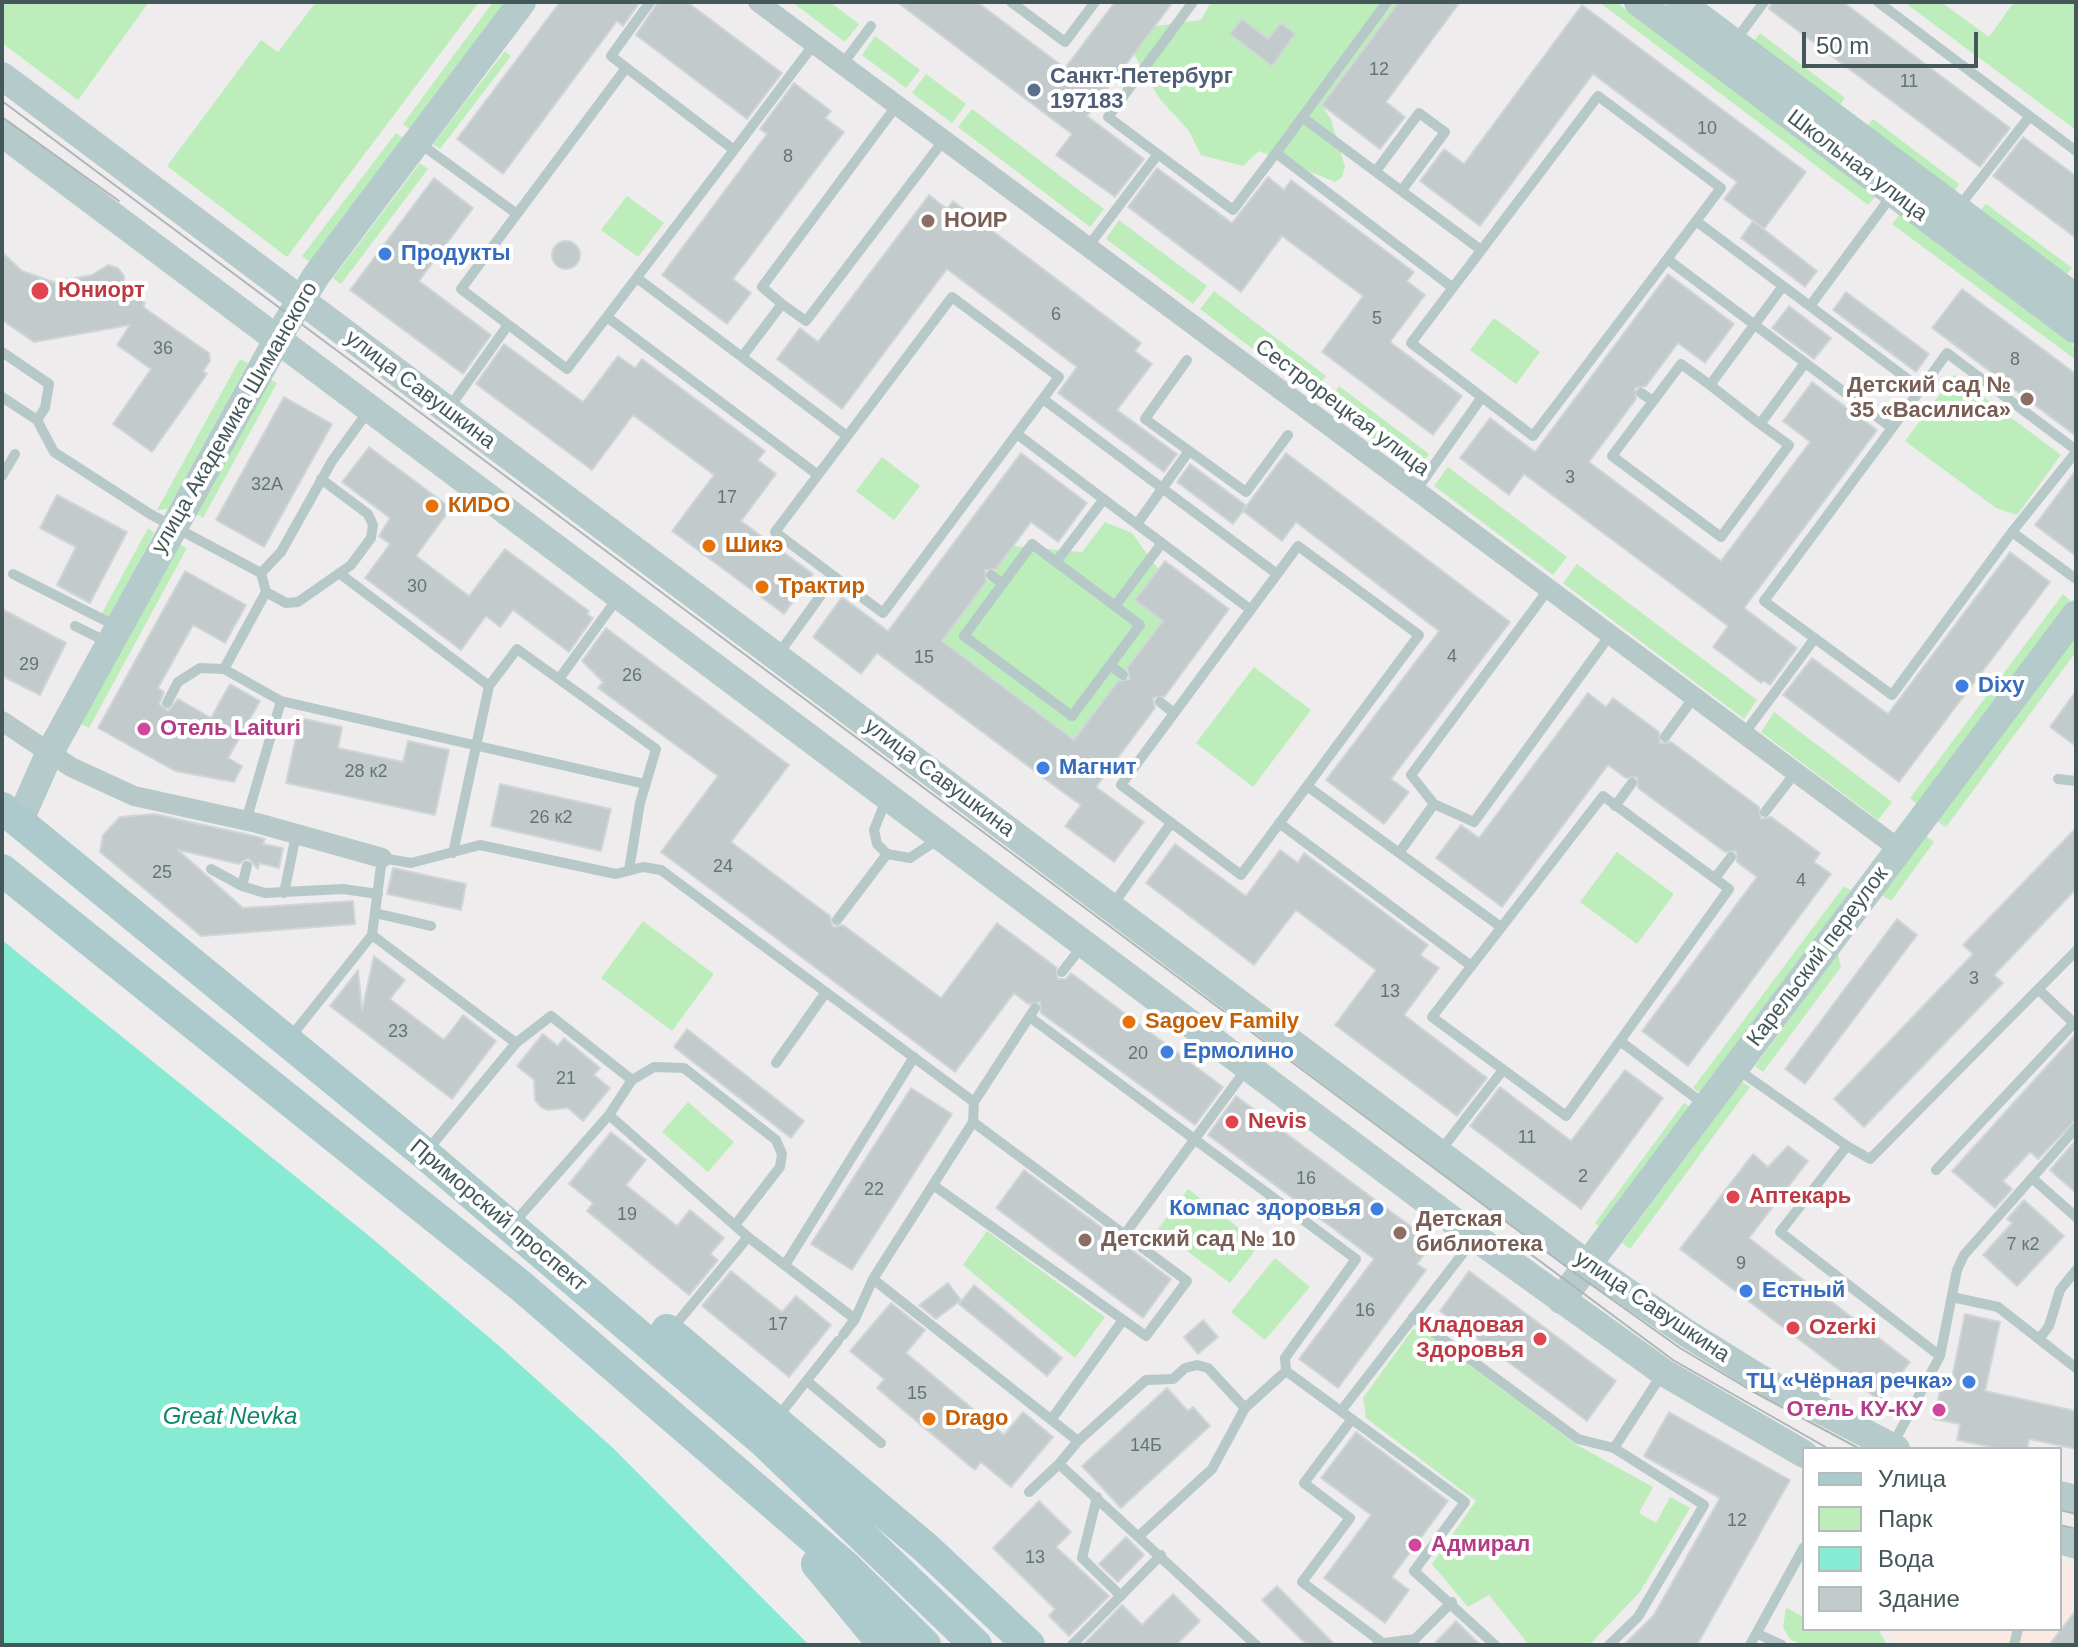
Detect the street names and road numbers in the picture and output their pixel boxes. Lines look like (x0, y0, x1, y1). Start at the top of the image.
street label: Школьная улица (1782, 105, 1932, 227)
street label: улица Академика Шиманского (146, 277, 324, 559)
street label: улица Савушкина (340, 325, 500, 455)
street label: Сестрорецкая улица (1250, 334, 1434, 482)
street label: улица Савушкина (859, 713, 1019, 843)
street label: Карельский переулок (1742, 862, 1894, 1052)
street label: Приморский проспект (404, 1134, 592, 1298)
street label: улица Савушкина (1570, 1245, 1734, 1369)

